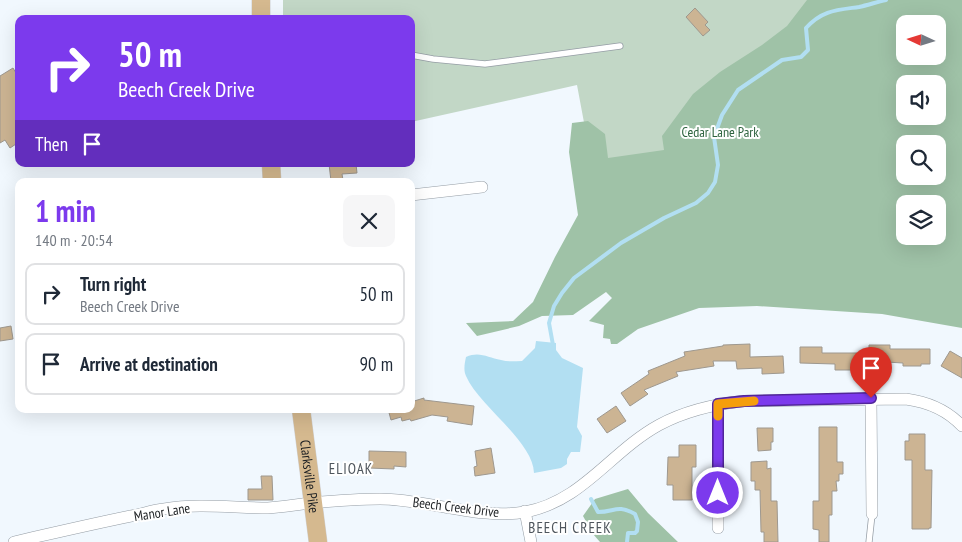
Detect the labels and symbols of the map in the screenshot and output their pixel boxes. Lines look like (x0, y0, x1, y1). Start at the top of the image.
north arrow (896, 15, 946, 65)
park label: Cedar Lane Park (681, 123, 759, 141)
pin (850, 347, 892, 398)
street label: Clarksville Pike (296, 439, 323, 514)
district label: ELIOAK (329, 459, 373, 478)
position arrow (691, 466, 743, 518)
street label: Beech Creek Drive (412, 493, 501, 521)
street label: Manor Lane (133, 499, 192, 525)
district label: BEECH CREEK (528, 518, 612, 537)

